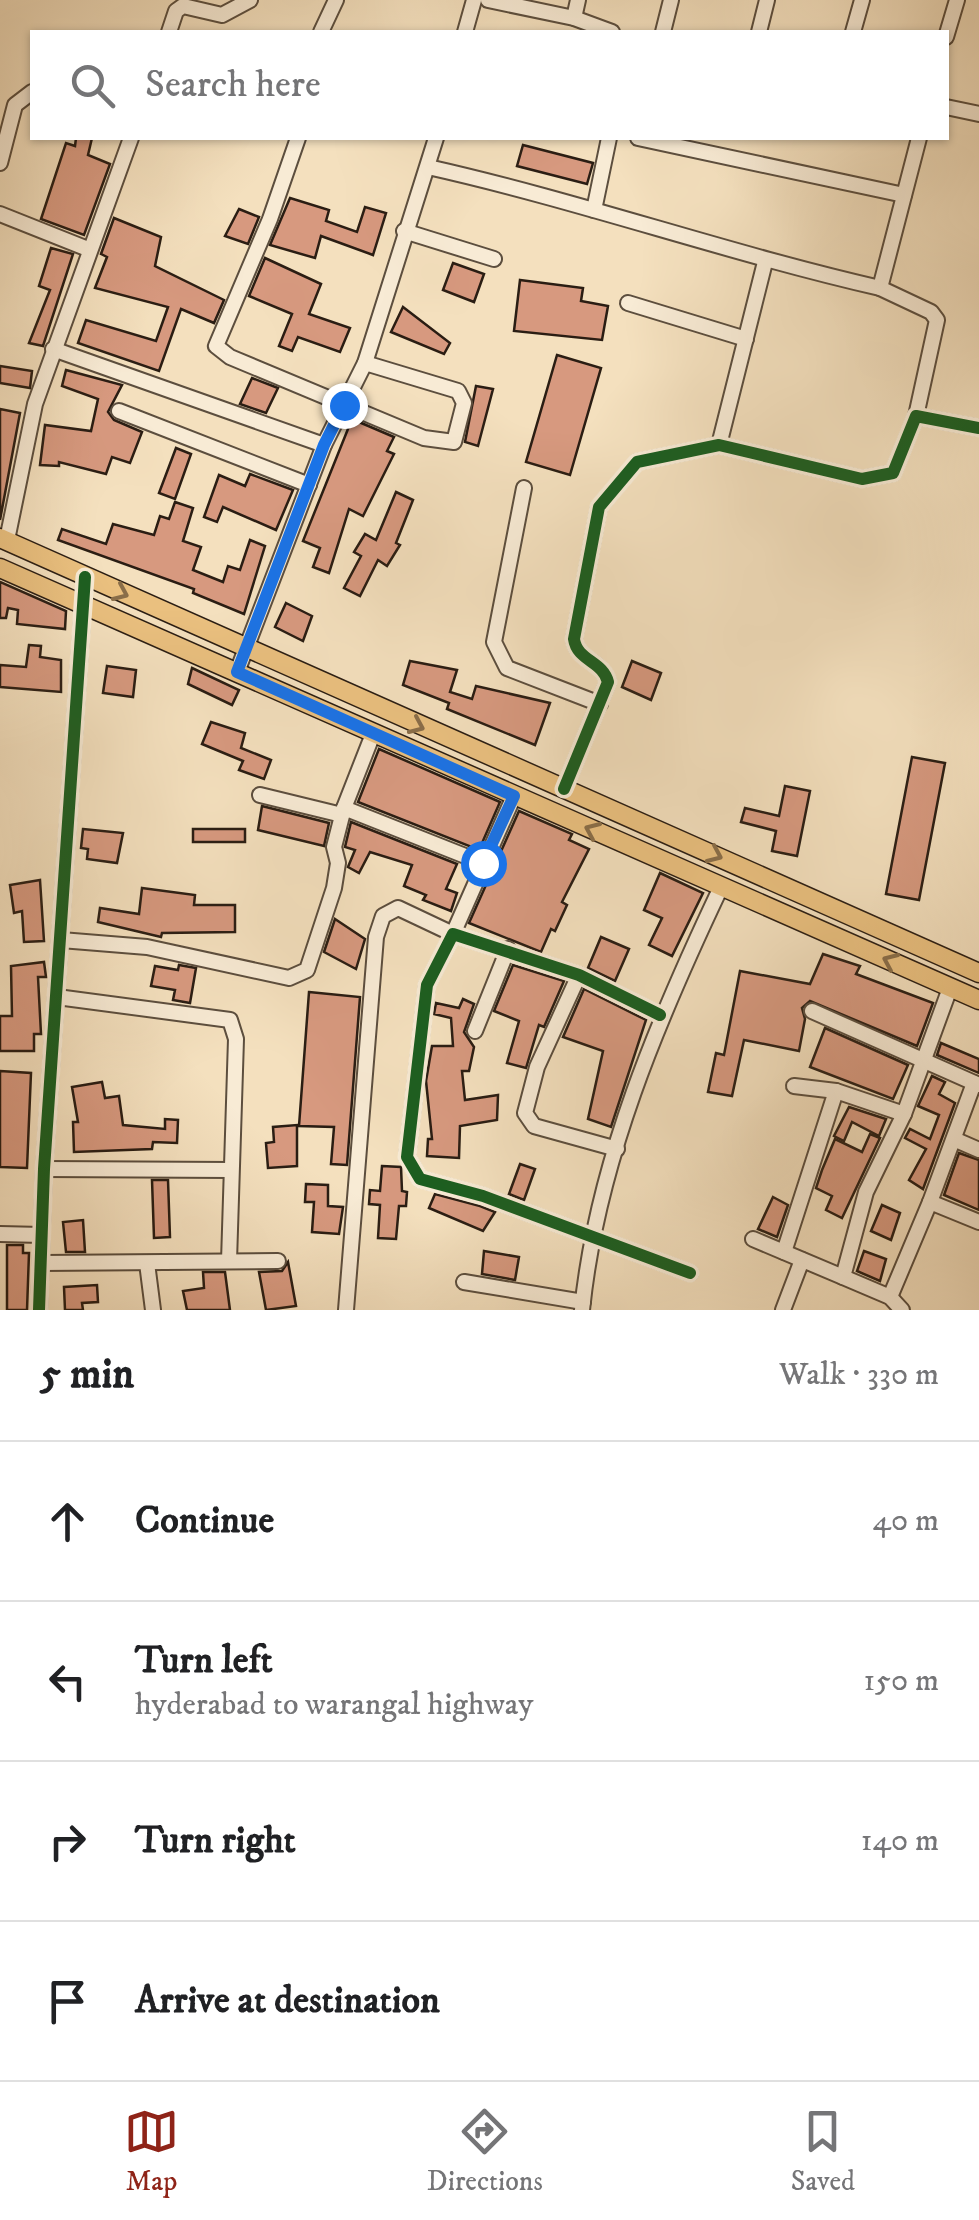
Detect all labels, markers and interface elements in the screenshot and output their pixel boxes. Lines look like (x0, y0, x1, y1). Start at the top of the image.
search box (30, 30, 949, 140)
icon: search (65, 58, 120, 113)
text: Search here (145, 61, 321, 109)
route end (322, 383, 368, 429)
one-way arrow (110, 581, 128, 601)
one-way arrow (407, 714, 425, 734)
one-way arrow (584, 822, 602, 842)
route start (461, 841, 507, 887)
one-way arrow (705, 843, 723, 863)
one-way arrow (882, 953, 900, 973)
text: 5 min (40, 1349, 134, 1401)
text: Walk · 330 m (779, 1355, 939, 1395)
icon: ahead (40, 1494, 95, 1549)
text: Continue (135, 1497, 274, 1545)
text: 40 m (872, 1501, 939, 1541)
text: Turn left (135, 1637, 273, 1685)
icon: left (40, 1654, 95, 1709)
text: 150 m (863, 1661, 939, 1701)
text: hyderabad to warangal highway (135, 1685, 533, 1725)
icon: right (40, 1814, 95, 1869)
text: Turn right (135, 1817, 296, 1865)
text: 140 m (861, 1821, 939, 1861)
icon: arrive (40, 1974, 95, 2029)
text: Arrive at destination (135, 1977, 440, 2025)
tab: Map (124, 2104, 179, 2199)
tab: Directions (427, 2104, 543, 2199)
tab: Saved (791, 2104, 855, 2199)

